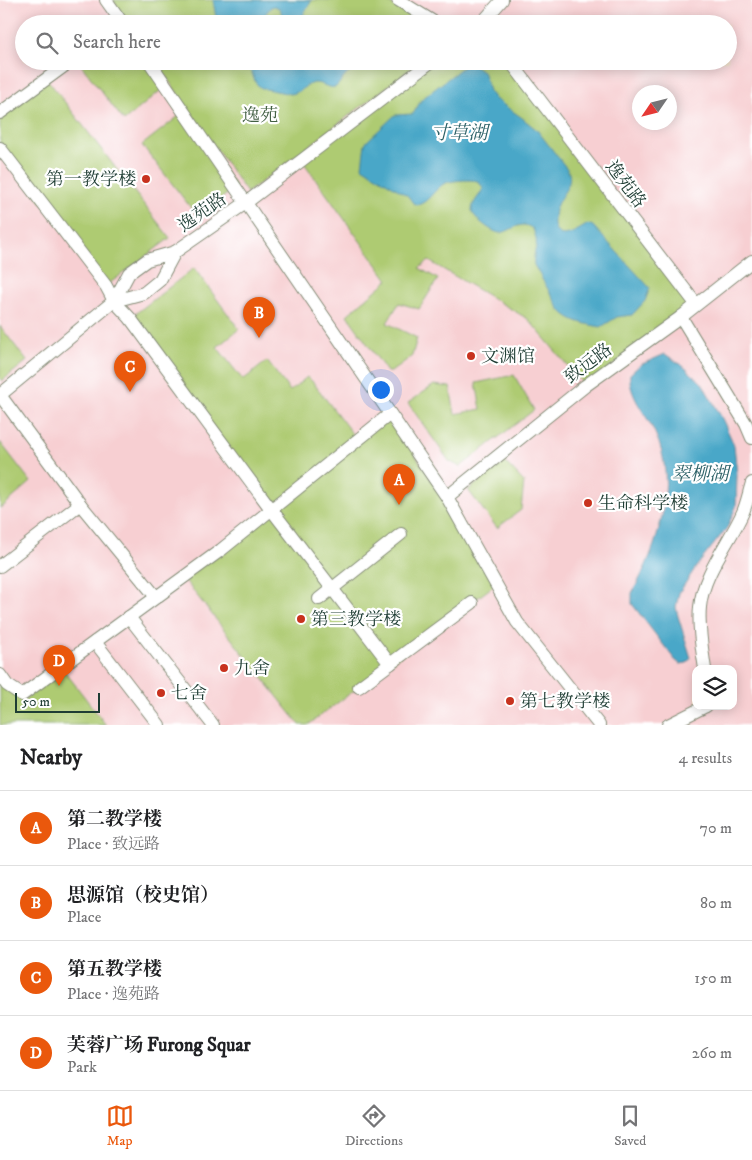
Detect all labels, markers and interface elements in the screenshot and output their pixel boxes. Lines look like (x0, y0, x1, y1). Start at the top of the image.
search box (15, 15, 737, 70)
icon: search (33, 29, 61, 57)
text: Search here (73, 31, 161, 54)
north arrow (632, 85, 677, 130)
park label: 逸苑 (242, 105, 278, 127)
water label: 寸草湖 (430, 122, 490, 145)
street label: 逸苑路 (600, 156, 650, 213)
place label: 第一教学楼 (46, 169, 136, 191)
marker: 第一教学楼 (140, 173, 152, 185)
street label: 逸苑路 (174, 188, 231, 237)
pin: B (243, 297, 275, 338)
street label: 致远路 (560, 339, 617, 389)
place label: 文渊馆 (481, 346, 535, 368)
marker: 文渊馆 (465, 350, 477, 362)
pin: C (114, 351, 146, 392)
your location (368, 377, 394, 403)
water label: 翠柳湖 (671, 463, 731, 486)
pin: A (383, 464, 415, 505)
place label: 生命科学楼 (598, 493, 688, 515)
marker: 生命科学楼 (582, 497, 594, 509)
place label: 第三教学楼 (311, 609, 401, 631)
marker: 第三教学楼 (295, 613, 307, 625)
pin: D (43, 645, 75, 686)
place label: 九舍 (234, 658, 270, 680)
marker: 九舍 (218, 662, 230, 674)
map controls (692, 665, 737, 710)
button: layers (692, 665, 737, 710)
place label: 七舍 (171, 683, 207, 705)
marker: 七舍 (155, 687, 167, 699)
scale bar (15, 690, 100, 713)
place label: 第七教学楼 (520, 691, 610, 713)
text: 50 m (22, 693, 50, 711)
marker: 第七教学楼 (504, 695, 516, 707)
text: Nearby (20, 745, 82, 771)
text: 4 results (679, 748, 732, 768)
text: 第二教学楼 (67, 808, 162, 831)
text: A (31, 818, 41, 838)
text: 70 m (700, 818, 732, 838)
text: Place · 致远路 (67, 834, 160, 854)
text: 思源馆（校史馆） (67, 884, 219, 907)
text: B (31, 893, 41, 913)
text: 80 m (700, 893, 732, 913)
text: Place (67, 907, 101, 927)
text: 第五教学楼 (67, 958, 162, 981)
text: C (31, 968, 41, 988)
text: 150 m (694, 968, 732, 988)
text: Place · 逸苑路 (67, 984, 160, 1004)
text: 芙蓉广场 Furong Squar (67, 1034, 251, 1057)
text: D (30, 1043, 42, 1063)
text: 260 m (692, 1043, 732, 1063)
text: Park (67, 1057, 97, 1077)
tab: Map (106, 1102, 134, 1150)
tab: Directions (345, 1102, 403, 1150)
tab: Saved (614, 1102, 646, 1150)

